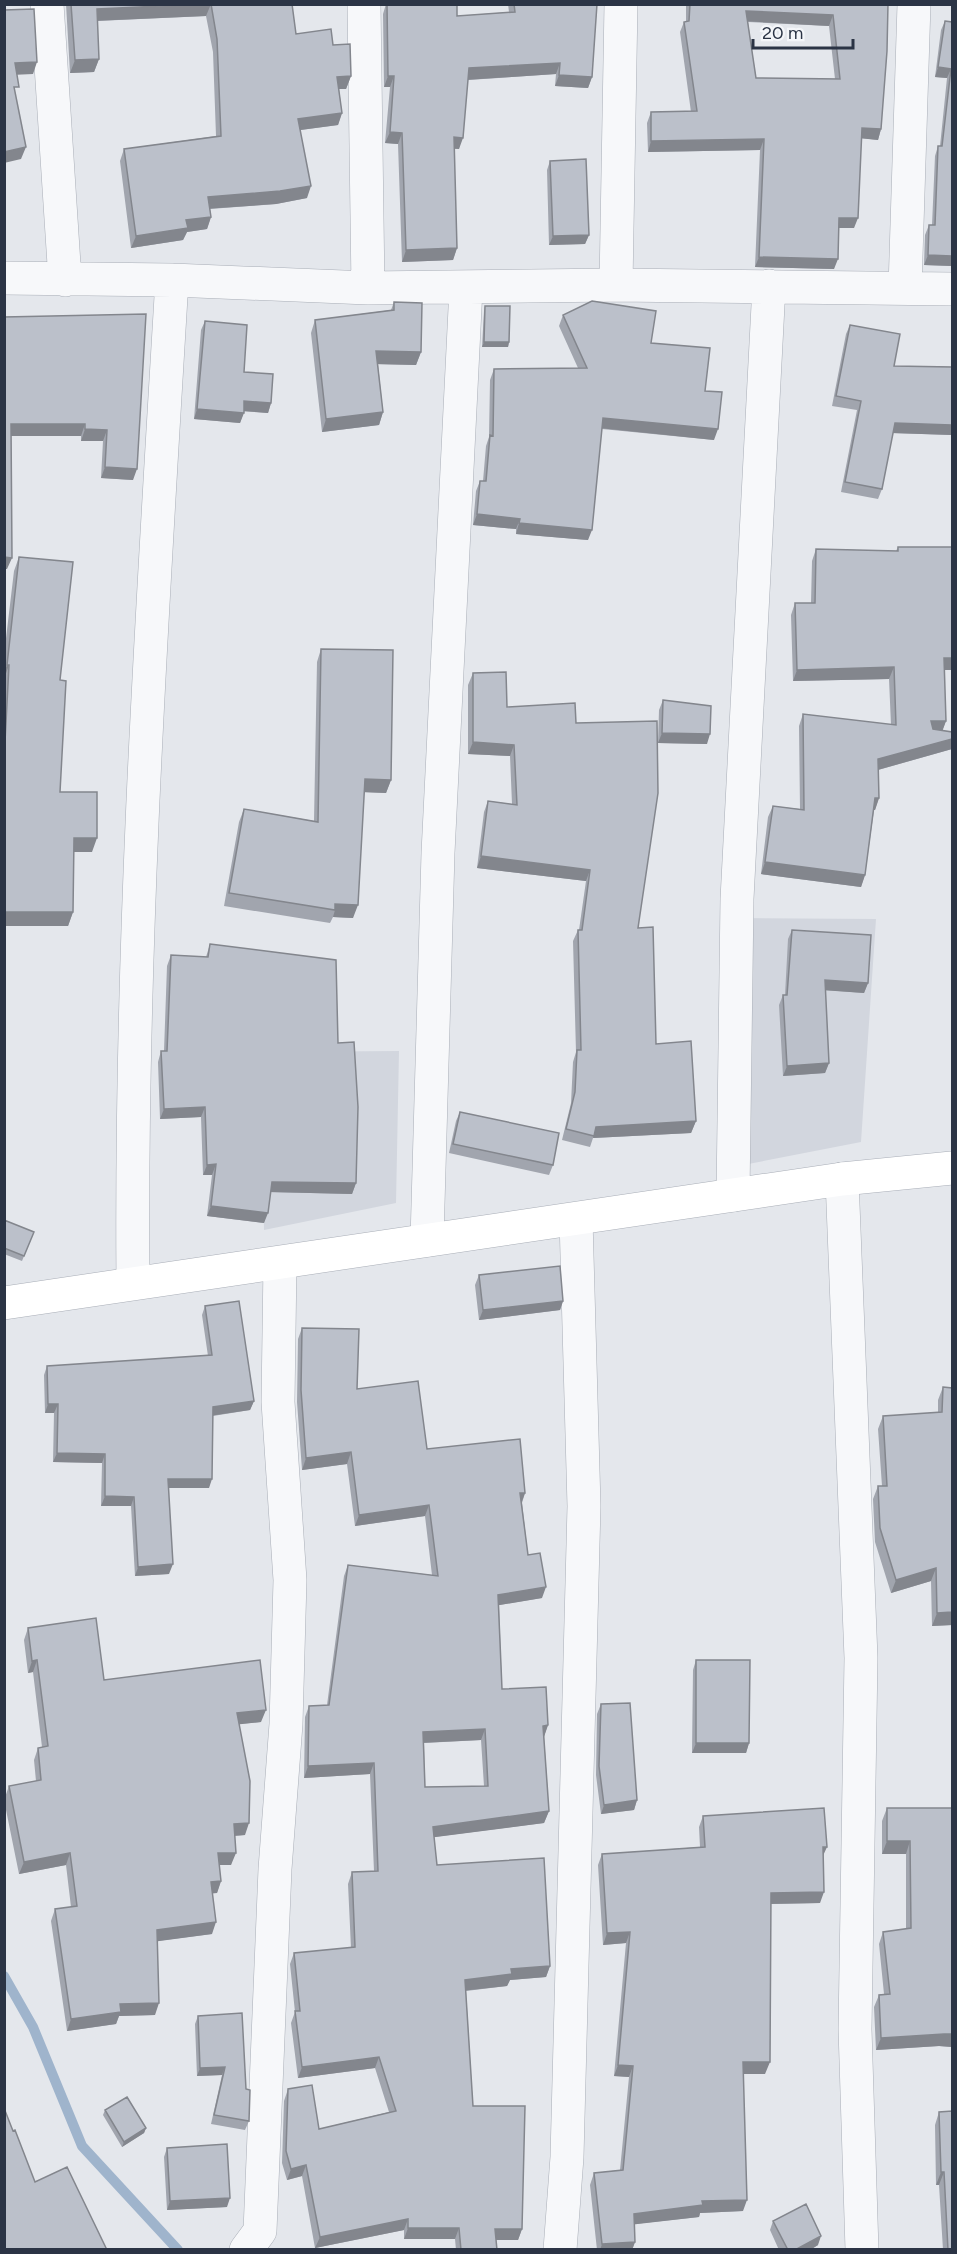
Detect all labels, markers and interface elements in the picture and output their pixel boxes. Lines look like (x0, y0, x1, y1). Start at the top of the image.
scale bar (753, 12, 854, 50)
text: 20 m (762, 22, 803, 44)

